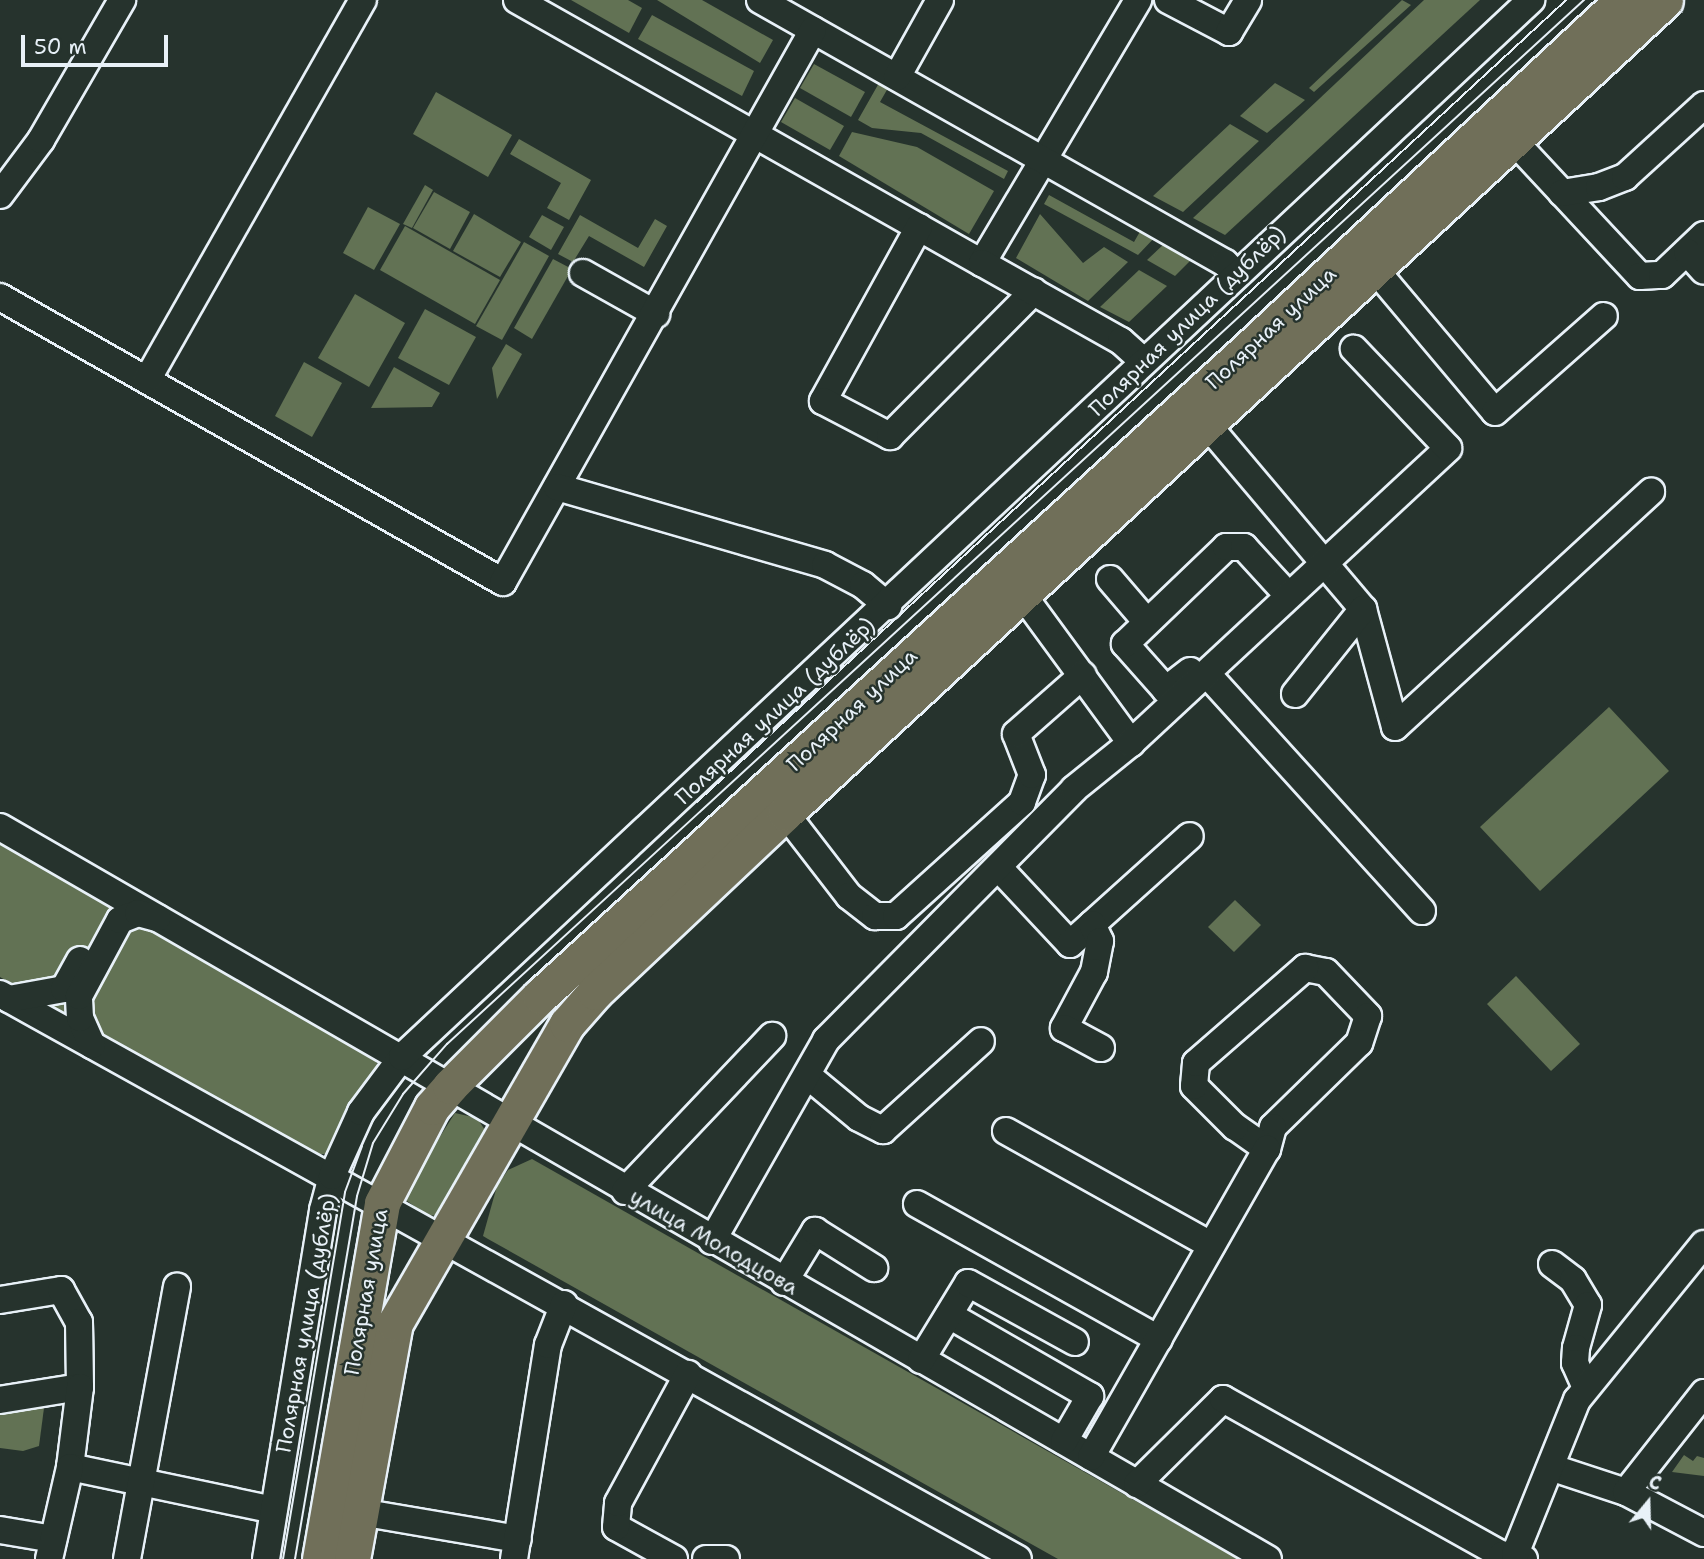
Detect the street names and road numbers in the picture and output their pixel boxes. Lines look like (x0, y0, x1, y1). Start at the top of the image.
street label: Полярная улица (дублёр) (1084, 221, 1290, 421)
street label: Полярная улица (1201, 261, 1341, 395)
street label: Полярная улица (дублёр) (670, 612, 880, 810)
street label: Полярная улица (782, 643, 922, 777)
street label: улица Молодцова (626, 1184, 802, 1300)
street label: Полярная улица (дублёр) (271, 1191, 341, 1455)
street label: Полярная улица (339, 1207, 393, 1377)

